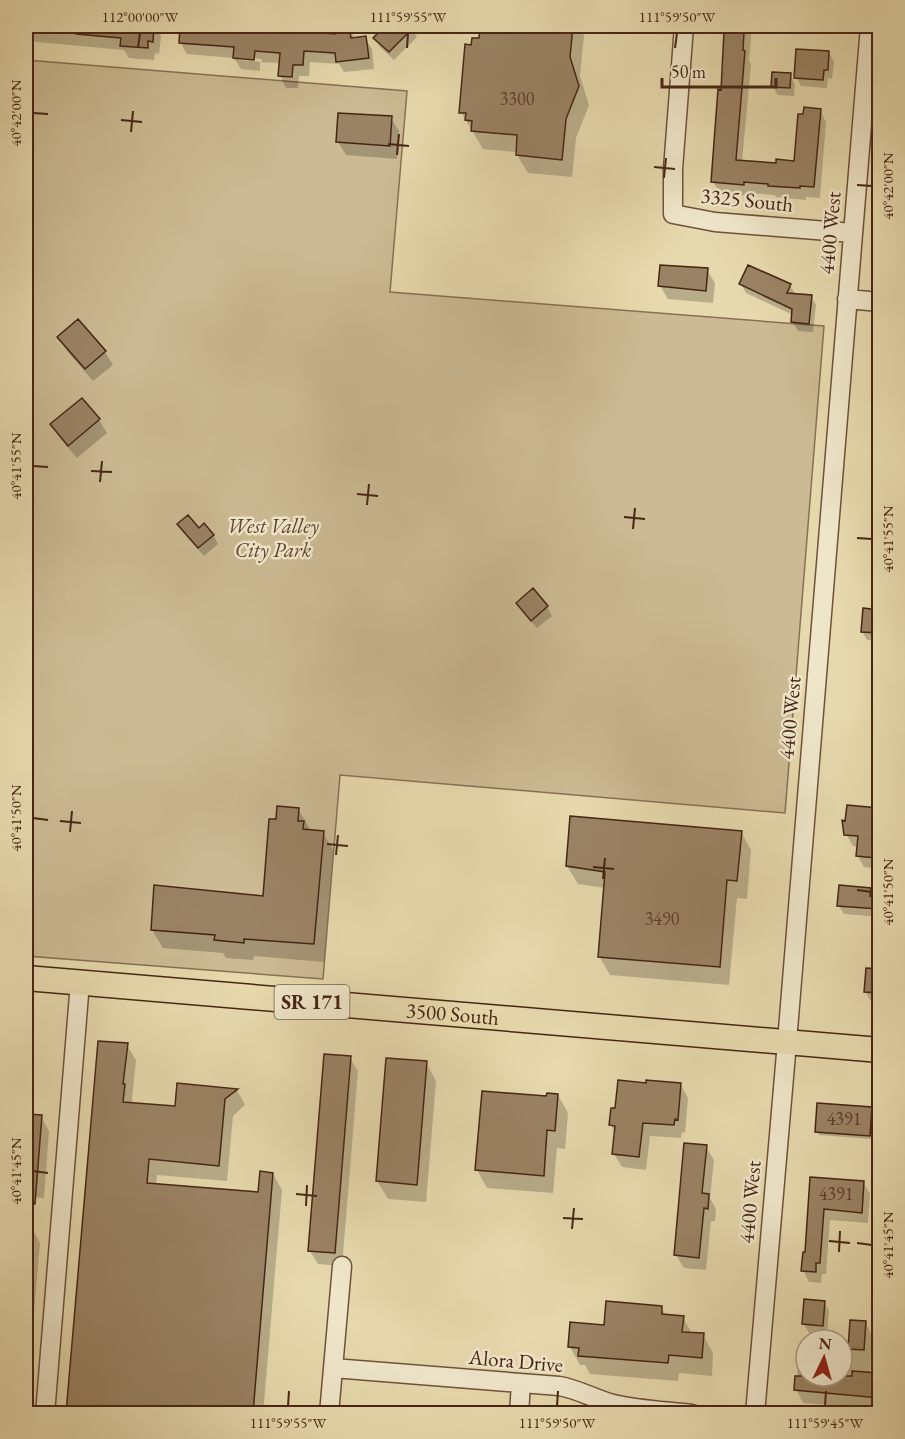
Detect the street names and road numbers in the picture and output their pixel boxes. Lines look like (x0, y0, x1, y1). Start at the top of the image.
street label: 3325 South (699, 181, 795, 218)
street label: 4400 West (812, 190, 847, 276)
street label: 4400 West (772, 675, 807, 761)
road number: SR 171 (274, 985, 350, 1019)
street label: 3500 South (405, 996, 500, 1031)
street label: 4400 West (732, 1159, 767, 1245)
street label: Alora Drive (467, 1343, 564, 1378)

